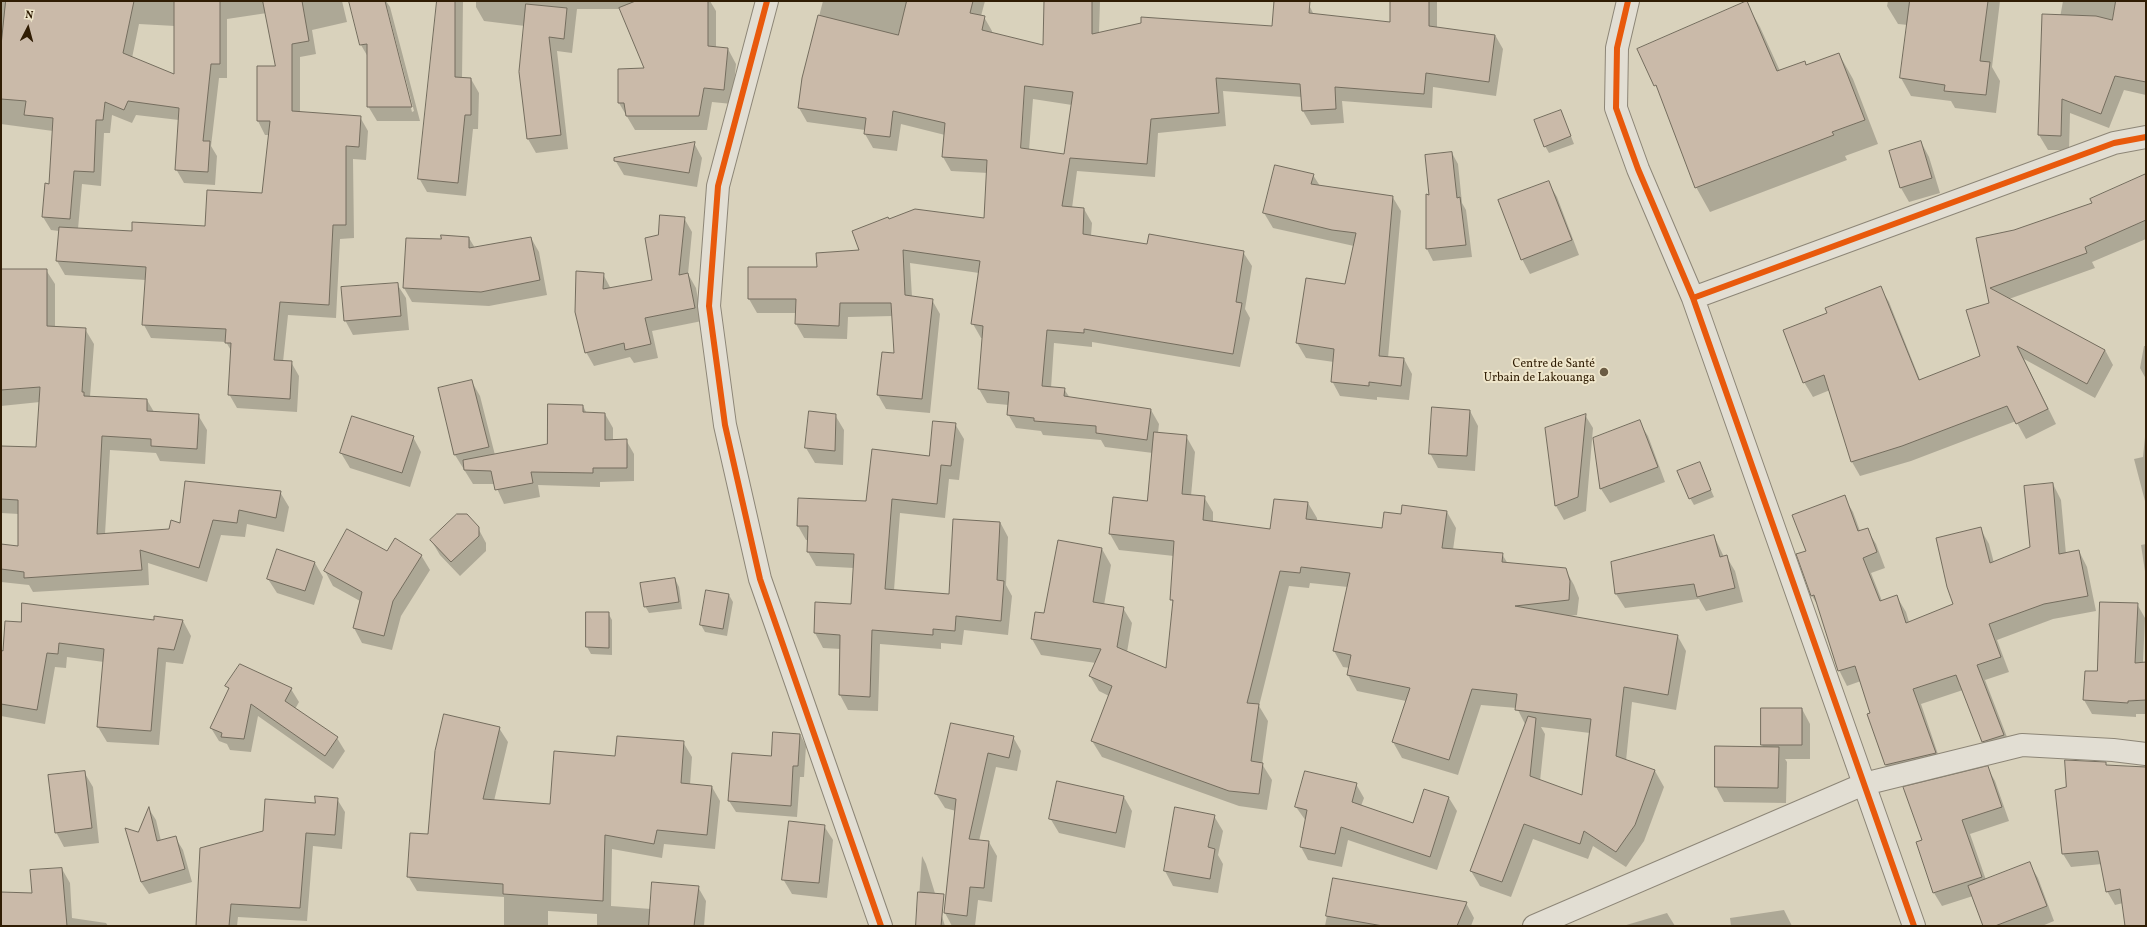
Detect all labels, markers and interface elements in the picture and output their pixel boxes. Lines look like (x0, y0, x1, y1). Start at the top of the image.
north arrow (8, 8, 48, 48)
text: N (25, 8, 34, 23)
place label: Centre de Santé Urbain de Lakouanga (1484, 358, 1595, 386)
marker: Centre de Santé Urbain de Lakouanga (1598, 366, 1610, 378)

